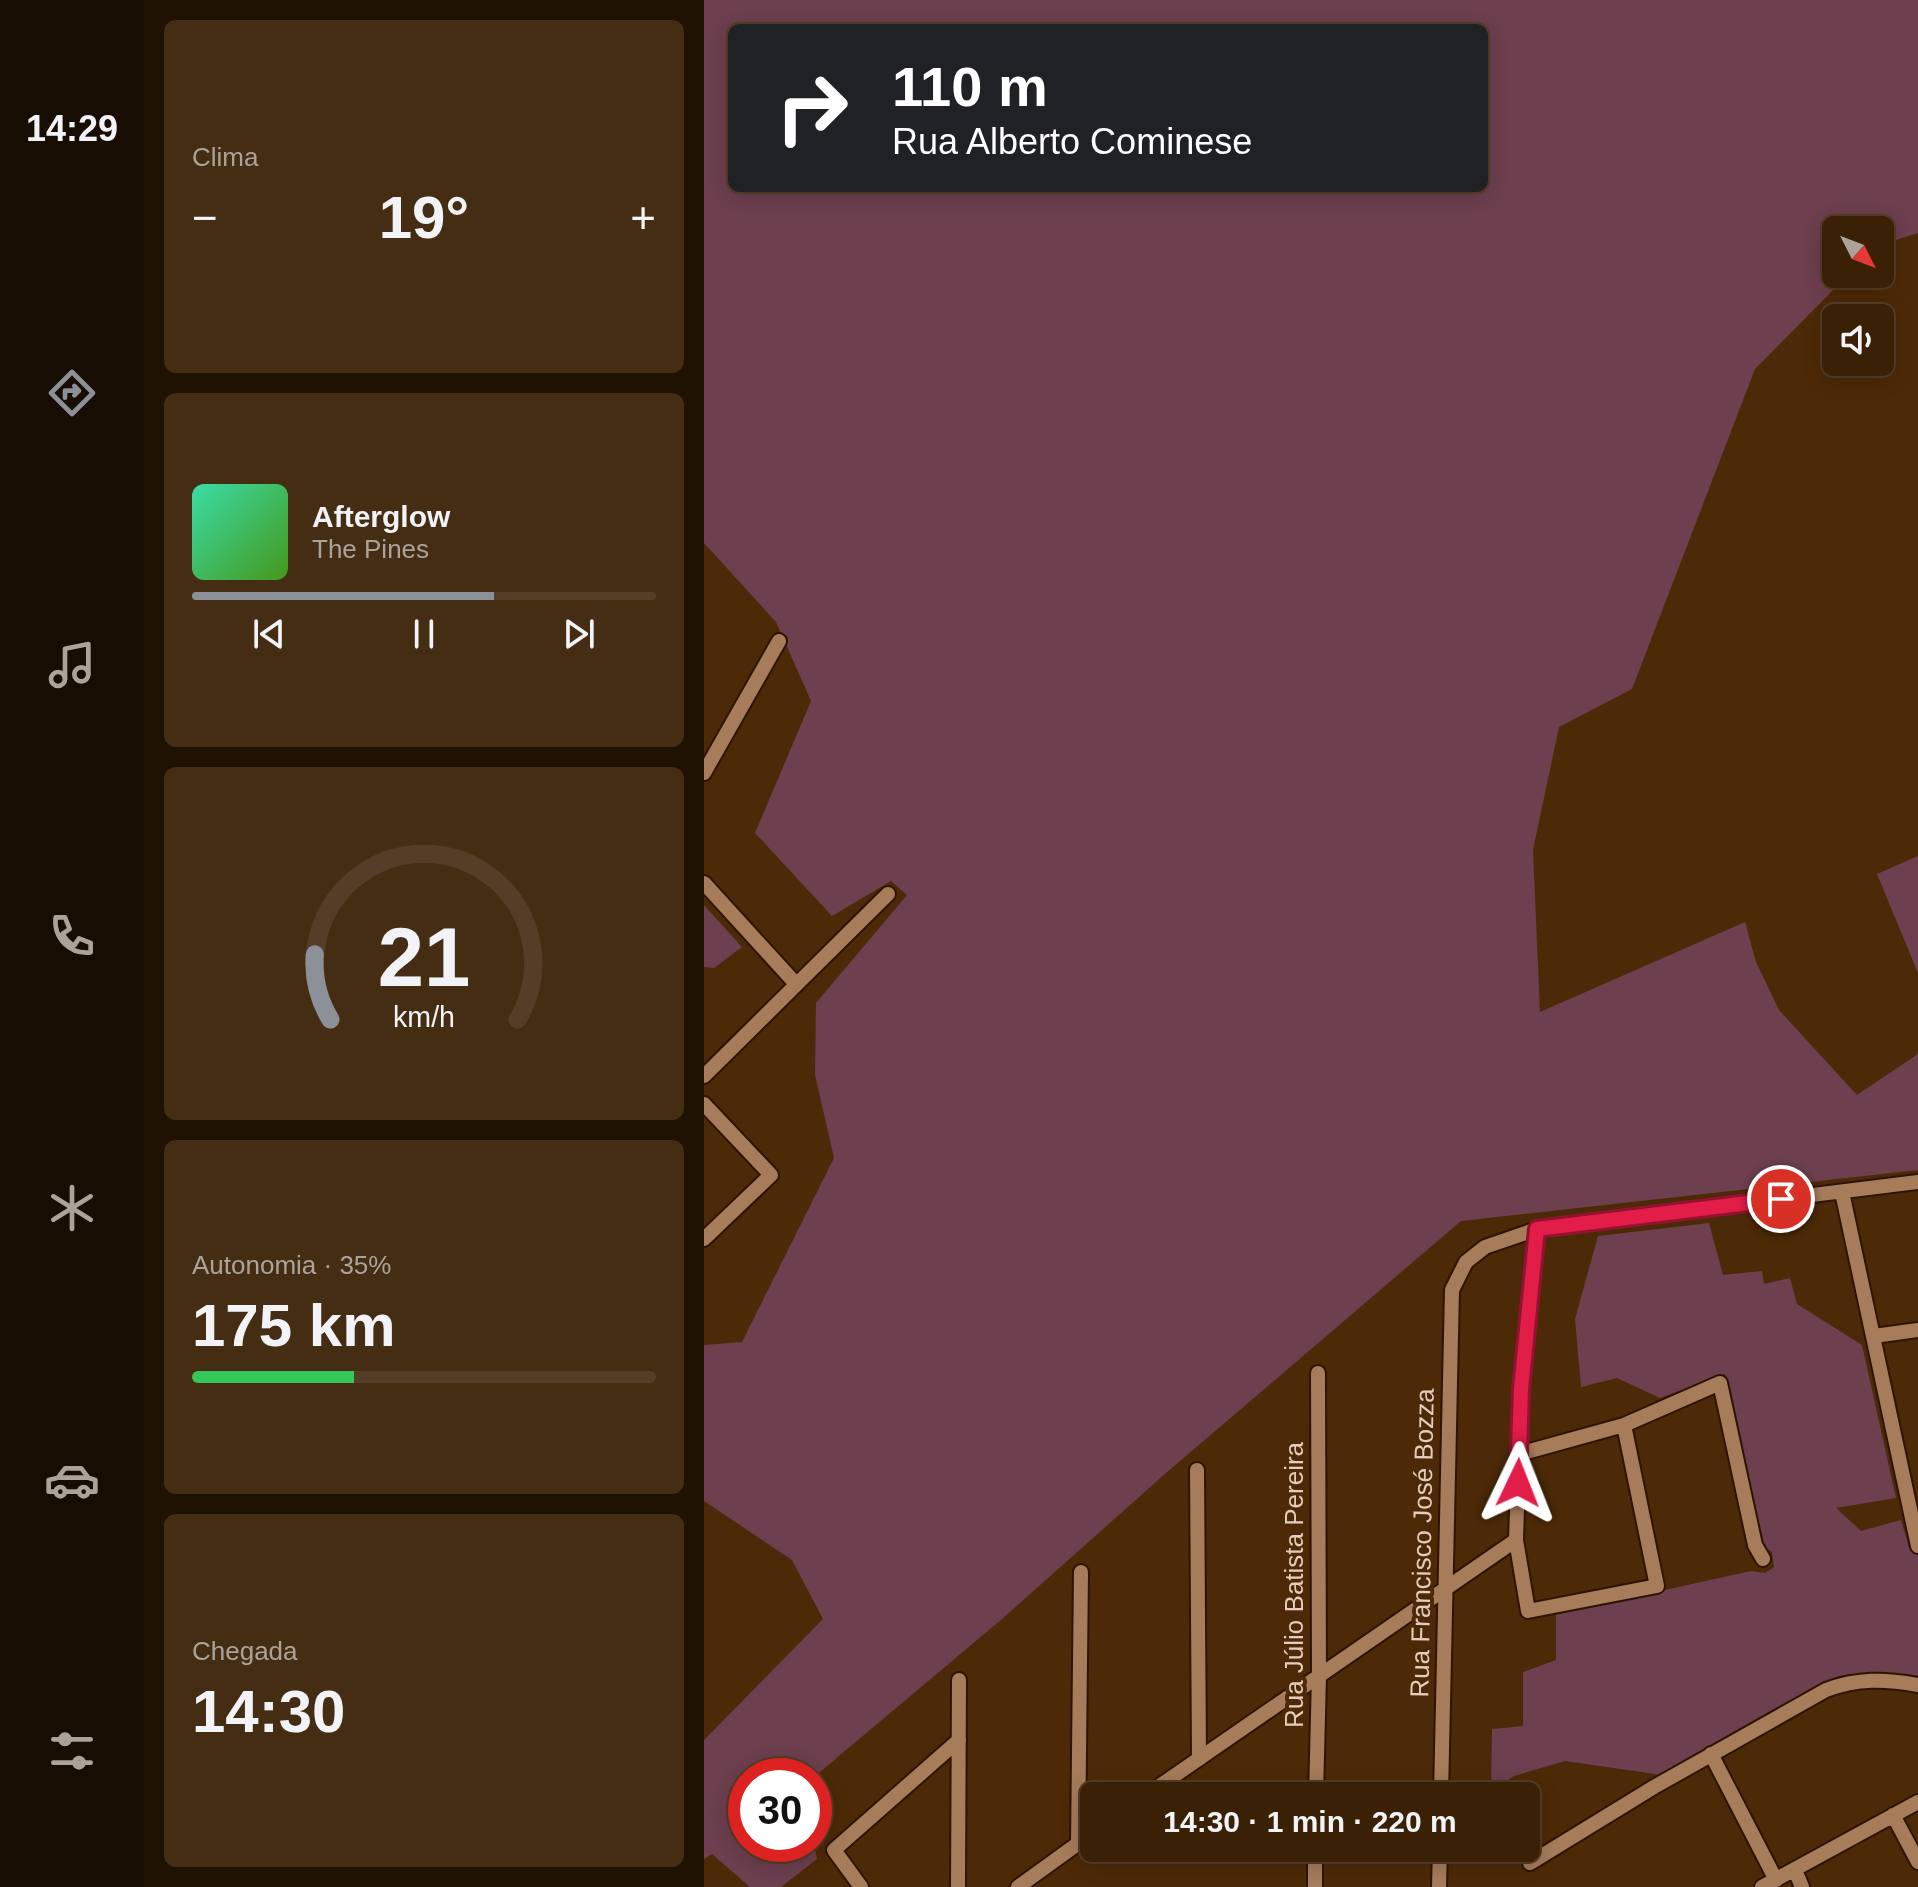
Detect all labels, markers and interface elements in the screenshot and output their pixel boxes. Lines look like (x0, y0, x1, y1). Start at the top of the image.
text: 110 m (892, 55, 1048, 118)
icon: right (760, 56, 864, 160)
text: 14:29 (26, 108, 118, 149)
text: Rua Alberto Cominese (892, 121, 1252, 162)
text: Clima (192, 142, 258, 172)
text: 19° (379, 184, 469, 251)
text: − (192, 193, 218, 242)
text: + (630, 193, 656, 242)
north arrow (1822, 216, 1894, 288)
map controls (1822, 216, 1894, 376)
button: sound (1822, 304, 1894, 376)
icon: directions (44, 365, 100, 421)
text: Afterglow (312, 500, 450, 533)
text: The Pines (312, 534, 429, 564)
icon: previous (247, 612, 291, 656)
icon: pause (402, 612, 446, 656)
icon: next (557, 612, 601, 656)
icon: music (44, 637, 100, 693)
icon: phone (44, 908, 100, 964)
text: 21 (378, 910, 470, 1003)
text: km/h (393, 1001, 455, 1033)
pin (1747, 1165, 1815, 1233)
icon: arrive (1759, 1177, 1803, 1221)
icon: climate (44, 1180, 100, 1236)
text: Autonomia · 35% (192, 1250, 391, 1280)
text: 175 km (192, 1292, 396, 1359)
street label: Rua Francisco José Bozza (1404, 1388, 1440, 1698)
street label: Rua Júlio Batista Pereira (1279, 1441, 1309, 1728)
position arrow (1476, 1441, 1560, 1525)
icon: car (44, 1452, 100, 1508)
text: Chegada (192, 1636, 298, 1666)
text: 14:30 (192, 1678, 345, 1745)
icon: filters (44, 1723, 100, 1779)
speed limit sign: 30 (728, 1758, 832, 1862)
text: 14:30 · 1 min · 220 m (1163, 1805, 1457, 1838)

